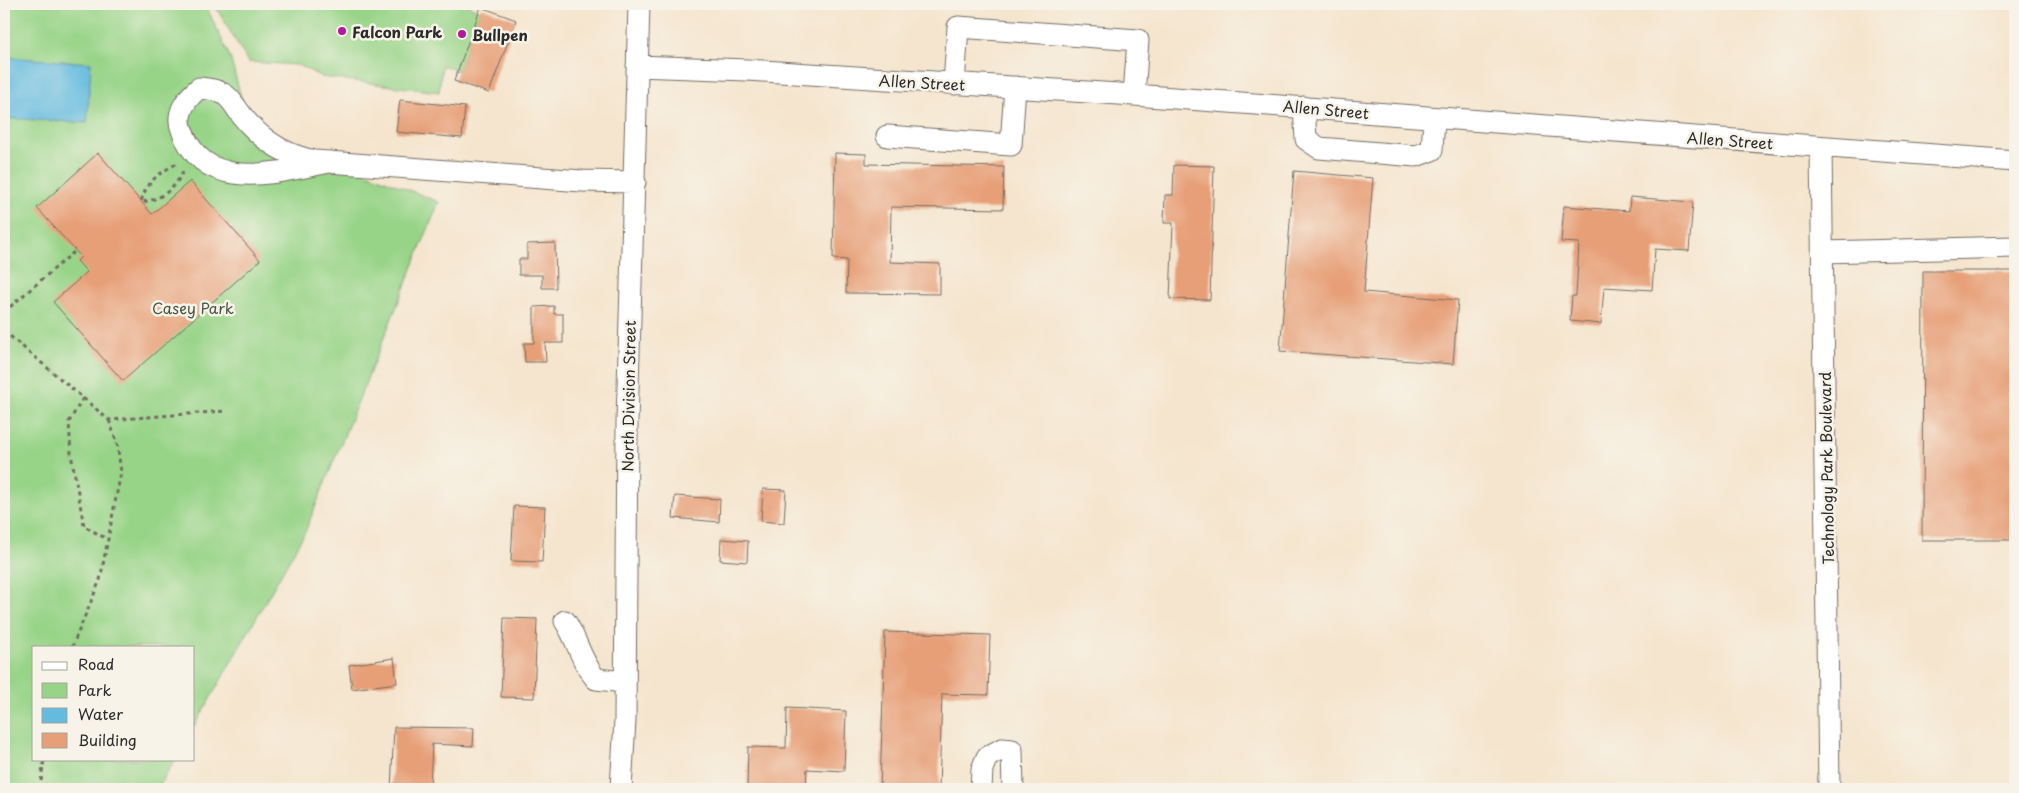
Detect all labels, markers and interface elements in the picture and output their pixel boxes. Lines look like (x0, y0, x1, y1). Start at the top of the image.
place label: Falcon Park (352, 20, 442, 43)
place label: Bullpen (472, 23, 528, 46)
marker: Falcon Park (336, 25, 348, 37)
marker: Bullpen (456, 28, 468, 40)
street label: Allen Street (878, 68, 966, 96)
street label: Allen Street (1282, 94, 1370, 124)
street label: Allen Street (1686, 126, 1774, 154)
park label: Casey Park (152, 296, 234, 319)
street label: North Division Street (615, 320, 641, 472)
street label: Technology Park Boulevard (1813, 371, 1839, 565)
legend (32, 646, 195, 760)
text: Road (78, 652, 114, 675)
text: Park (78, 678, 112, 701)
text: Water (78, 702, 123, 725)
text: Building (78, 728, 137, 751)

